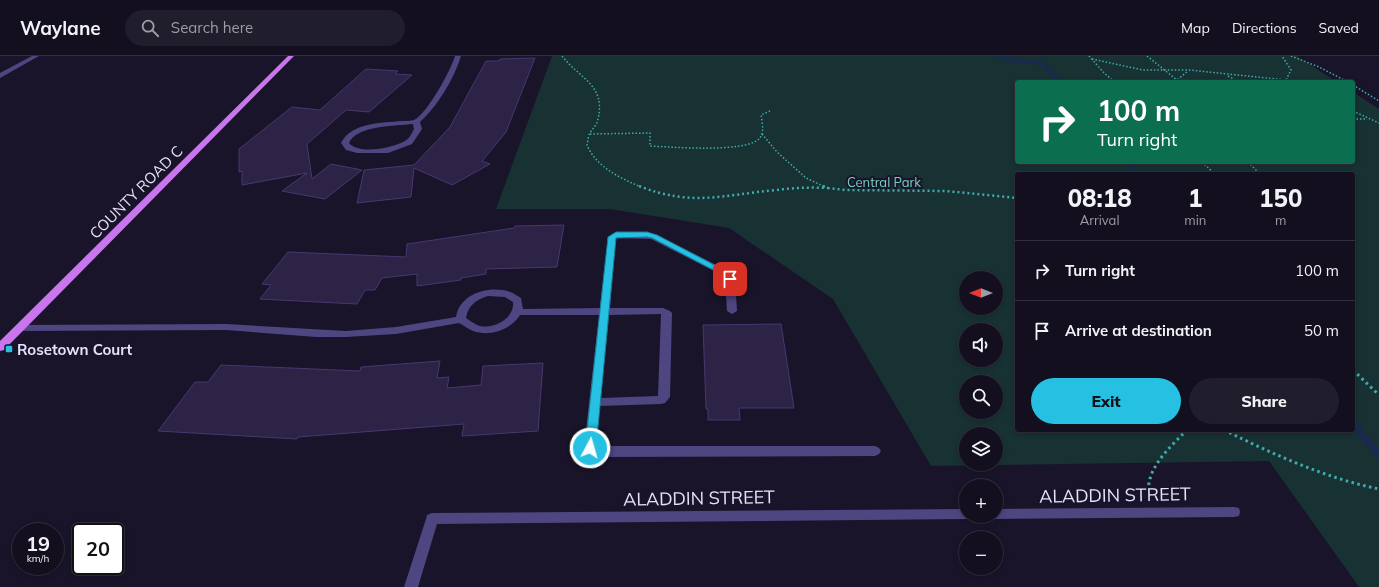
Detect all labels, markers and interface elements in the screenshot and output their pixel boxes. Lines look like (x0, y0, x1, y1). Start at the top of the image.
search box (125, 10, 405, 46)
text: Waylane (20, 16, 101, 40)
icon: search (139, 17, 161, 39)
text: Search here (171, 18, 253, 37)
text: Map (1181, 19, 1210, 37)
text: Directions (1232, 19, 1297, 37)
text: Saved (1319, 19, 1359, 37)
text: 100 m (1097, 93, 1180, 128)
icon: right (1031, 96, 1083, 148)
text: Turn right (1097, 128, 1177, 151)
street label: COUNTY ROAD C (85, 141, 187, 243)
park label: Central Park (847, 174, 921, 190)
text: 08:18 (1068, 183, 1132, 213)
text: 1 (1188, 183, 1203, 213)
text: 150 (1259, 183, 1302, 213)
text: Arrival (1080, 212, 1120, 228)
text: min (1184, 212, 1206, 228)
text: m (1275, 212, 1286, 228)
icon: right (1031, 260, 1053, 282)
text: Turn right (1065, 261, 1135, 280)
text: 100 m (1295, 261, 1339, 280)
pin (713, 262, 747, 296)
icon: arrive (719, 268, 741, 290)
north arrow (959, 271, 1003, 315)
map controls (959, 271, 1003, 575)
icon: arrive (1031, 320, 1053, 342)
text: Arrive at destination (1065, 321, 1212, 340)
text: 50 m (1304, 321, 1339, 340)
button: sound (959, 323, 1003, 367)
place label: Rosetown Court (17, 340, 133, 359)
marker: Rosetown Court (4, 344, 14, 354)
button: search (959, 375, 1003, 419)
button: Exit (1031, 378, 1181, 424)
button: Share (1189, 378, 1339, 424)
position arrow (569, 427, 611, 469)
button: layers (959, 427, 1003, 471)
button: + (959, 479, 1003, 523)
street label: ALADDIN STREET (1039, 482, 1191, 508)
street label: ALADDIN STREET (623, 485, 775, 511)
speed limit sign: 20 (72, 523, 124, 575)
text: 19 (26, 531, 50, 556)
button: − (959, 531, 1003, 575)
text: km/h (27, 552, 49, 565)

